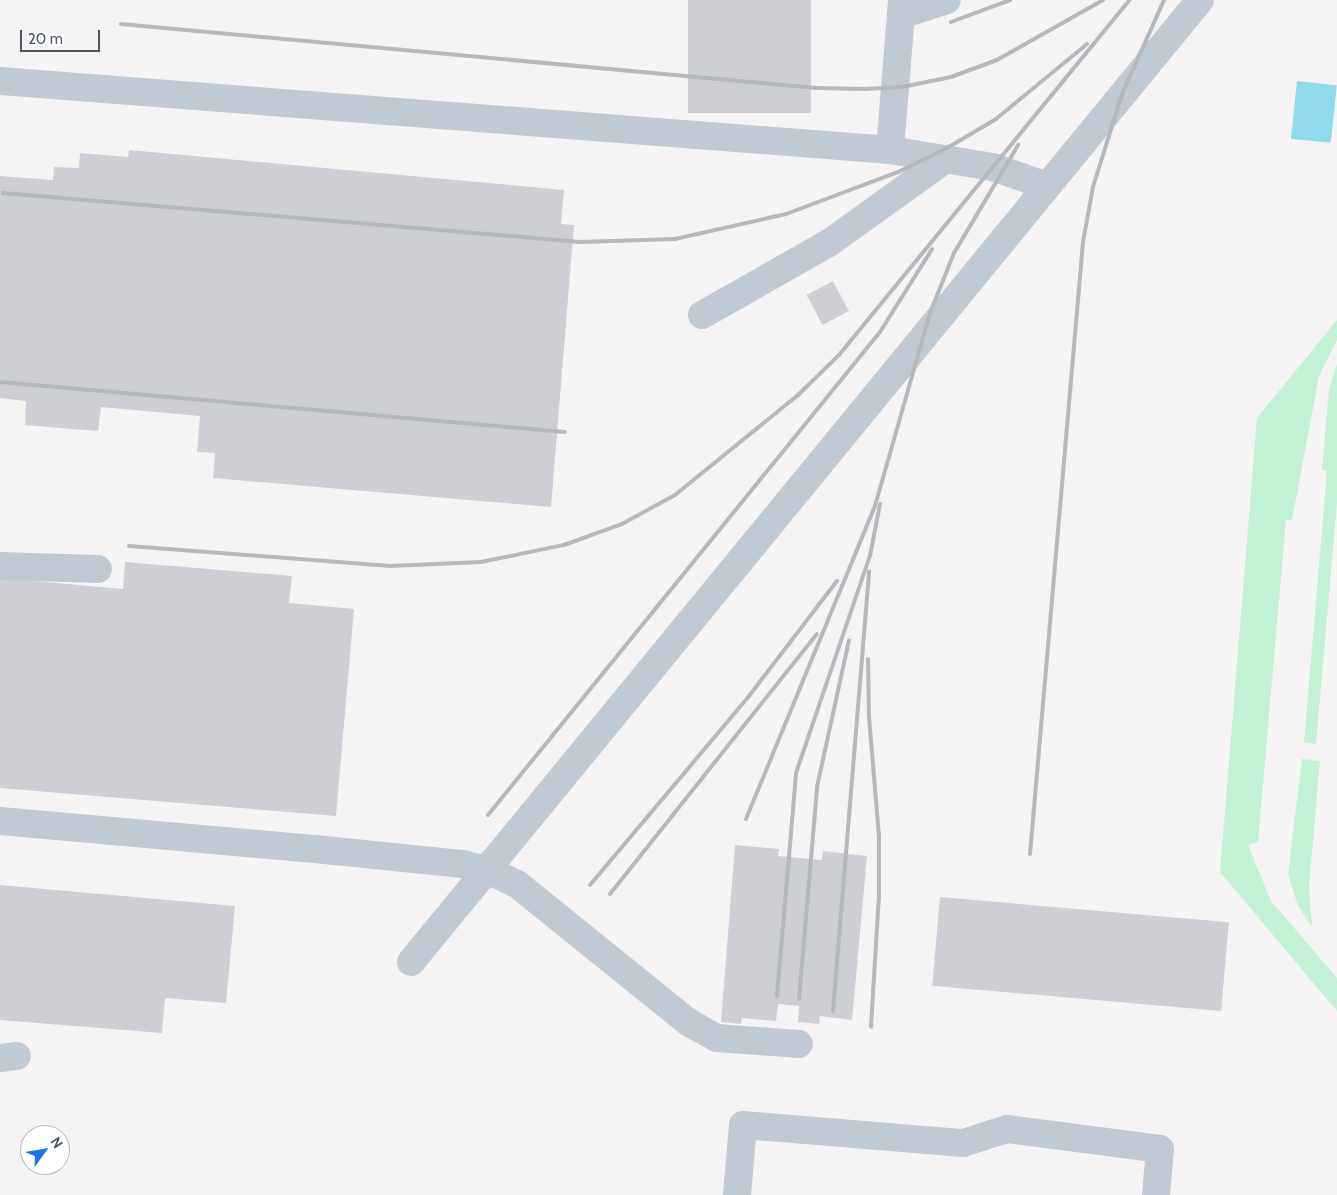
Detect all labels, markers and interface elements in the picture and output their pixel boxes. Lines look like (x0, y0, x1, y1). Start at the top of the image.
scale bar (22, 20, 102, 52)
text: 20 m (28, 30, 63, 48)
north arrow (20, 1125, 70, 1175)
text: N (47, 1134, 67, 1152)

